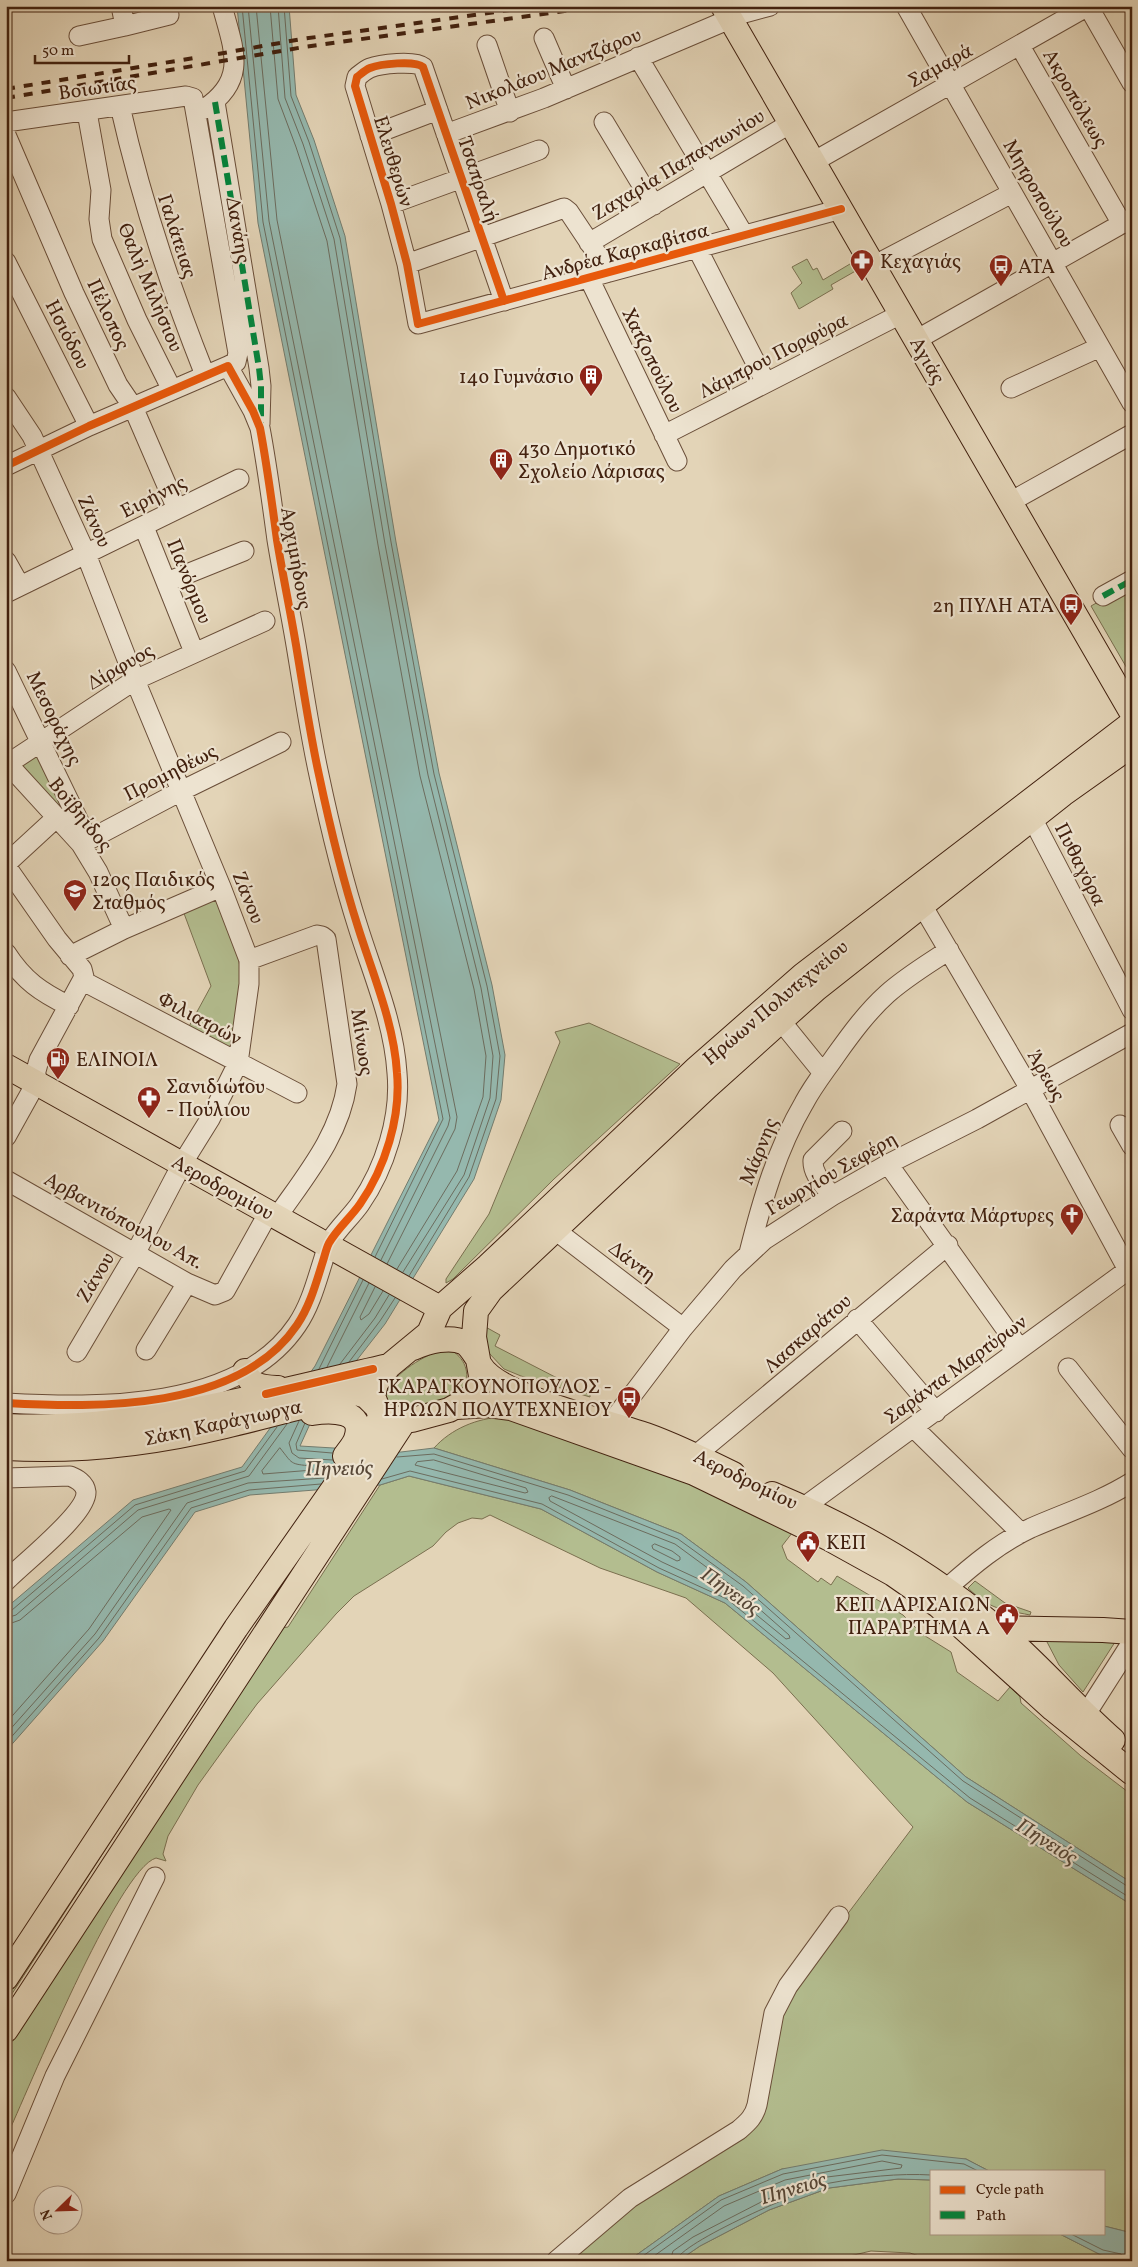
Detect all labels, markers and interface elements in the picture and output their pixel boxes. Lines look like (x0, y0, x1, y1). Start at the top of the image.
street label: Νικολάου Μαντζάρου (462, 22, 646, 118)
scale bar (35, 32, 129, 64)
street label: Σαμαρά (904, 38, 978, 96)
text: 50 m (42, 41, 74, 62)
street label: Ακροπόλεως (1035, 44, 1114, 154)
street label: Βοιωτίας (57, 70, 138, 108)
street label: Ζαχαρία Παπαντωνίου (587, 103, 771, 228)
street label: Ελευθερών (365, 113, 419, 211)
street label: Τσαπραλή (449, 133, 505, 227)
street label: Μητροπούλου (995, 135, 1080, 253)
street label: Γαλάτειας (149, 191, 203, 282)
street label: Δανάης (217, 195, 257, 266)
street label: Ανδρέα Καρκαβίτσα (539, 217, 712, 289)
street label: Θαλή Μιλήσιου (109, 219, 189, 357)
pharmacy icon: Κεχαγιάς (849, 248, 875, 282)
place label: Κεχαγιάς (880, 249, 961, 277)
bus stop icon: ΑΤΑ (988, 253, 1014, 287)
place label: ΑΤΑ (1018, 254, 1055, 282)
street label: Πέλοπος (79, 275, 136, 355)
street label: Ησιόδου (37, 295, 96, 374)
street label: Χατζοπούλου (614, 304, 689, 418)
street label: Λάμπρου Πορφύρα (694, 307, 853, 407)
street label: Αγιάς (902, 332, 951, 390)
building icon: 14ο Γυμνάσιο (578, 363, 604, 397)
place label: 14ο Γυμνάσιο (459, 364, 574, 392)
place label: 43ο Δημοτικό Σχολείο Λάρισας (518, 436, 665, 487)
building icon: 43ο Δημοτικό Σχολείο Λάρισας (488, 447, 514, 481)
street label: Ειρήνης (116, 469, 192, 526)
street label: Ζάνου (69, 491, 117, 552)
street label: Αρχιμήδους (272, 505, 318, 612)
street label: Πανόρμου (158, 535, 218, 628)
bus stop icon: 2η ΠΥΛΗ ΑΤΑ (1058, 592, 1084, 626)
place label: 2η ΠΥΛΗ ΑΤΑ (932, 593, 1054, 621)
street label: Δίρφυος (82, 637, 160, 698)
street label: Μεσοράχης (18, 667, 88, 771)
street label: Προμηθέως (119, 738, 222, 809)
street label: Βοϊβηίδος (41, 772, 118, 858)
street label: Πυθαγόρα (1046, 818, 1112, 911)
place label: 12ος Παιδικός Σταθμός (92, 867, 215, 918)
street label: Ζάνου (224, 867, 270, 928)
school or university icon: 12ος Παιδικός Σταθμός (62, 878, 88, 912)
street label: Ηρώων Πολυτεχνείου (698, 934, 855, 1073)
street label: Φιλιατρών (152, 986, 246, 1054)
street label: Μίνωος (342, 1007, 380, 1078)
street label: Άρεως (1019, 1045, 1071, 1107)
fuel station icon: ΕΛΙΝΟΙΛ (45, 1046, 71, 1080)
place label: ΕΛΙΝΟΙΛ (76, 1047, 158, 1075)
place label: Σανιδιώτου - Πούλιου (166, 1074, 265, 1125)
pharmacy icon: Σανιδιώτου - Πούλιου (136, 1085, 162, 1119)
street label: Μάρνης (734, 1114, 786, 1190)
street label: Γεωργίου Σεφέρη (761, 1126, 903, 1224)
street label: Αεροδρομίου (166, 1149, 278, 1228)
street label: Αρβανιτόπουλου Απ. (38, 1166, 208, 1277)
church icon: Σαράντα Μάρτυρες (1059, 1202, 1085, 1236)
place label: Σαράντα Μάρτυρες (891, 1203, 1054, 1231)
street label: Δάντη (602, 1235, 661, 1290)
street label: Ζάνου (71, 1248, 123, 1309)
street label: Λασκαράτου (758, 1288, 858, 1381)
street label: Σαράντα Μαρτύρων (879, 1309, 1034, 1432)
place label: ΓΚΑΡΑΓΚΟΥΝΟΠΟΥΛΟΣ - ΗΡΩΩΝ ΠΟΛΥΤΕΧΝΕΙΟΥ (378, 1374, 612, 1425)
bus stop icon: ΓΚΑΡΑΓΚΟΥΝΟΠΟΥΛΟΣ - ΗΡΩΩΝ ΠΟΛΥΤΕΧΝΕΙΟΥ (616, 1385, 642, 1419)
street label: Σάκη Καράγιωργα (142, 1394, 305, 1454)
street label: Αεροδρομίου (688, 1444, 802, 1518)
water label: Πηνειός (305, 1454, 374, 1485)
public building icon: ΚΕΠ (795, 1529, 821, 1563)
place label: ΚΕΠ (826, 1530, 866, 1558)
water label: Πηνειός (694, 1561, 767, 1624)
place label: ΚΕΠ ΛΑΡΙΣΑΙΩΝ ΠΑΡΑΡΤΗΜΑ A (835, 1592, 990, 1643)
public building icon: ΚΕΠ ΛΑΡΙΣΑΙΩΝ ΠΑΡΑΡΤΗΜΑ A (994, 1602, 1020, 1636)
water label: Πηνειός (1010, 1812, 1083, 1873)
water label: Πηνειός (757, 2165, 831, 2213)
legend (930, 2170, 1106, 2234)
text: Cycle path (976, 2180, 1044, 2201)
north arrow (32, 2184, 82, 2234)
text: N (37, 2206, 58, 2223)
text: Path (976, 2206, 1006, 2227)

